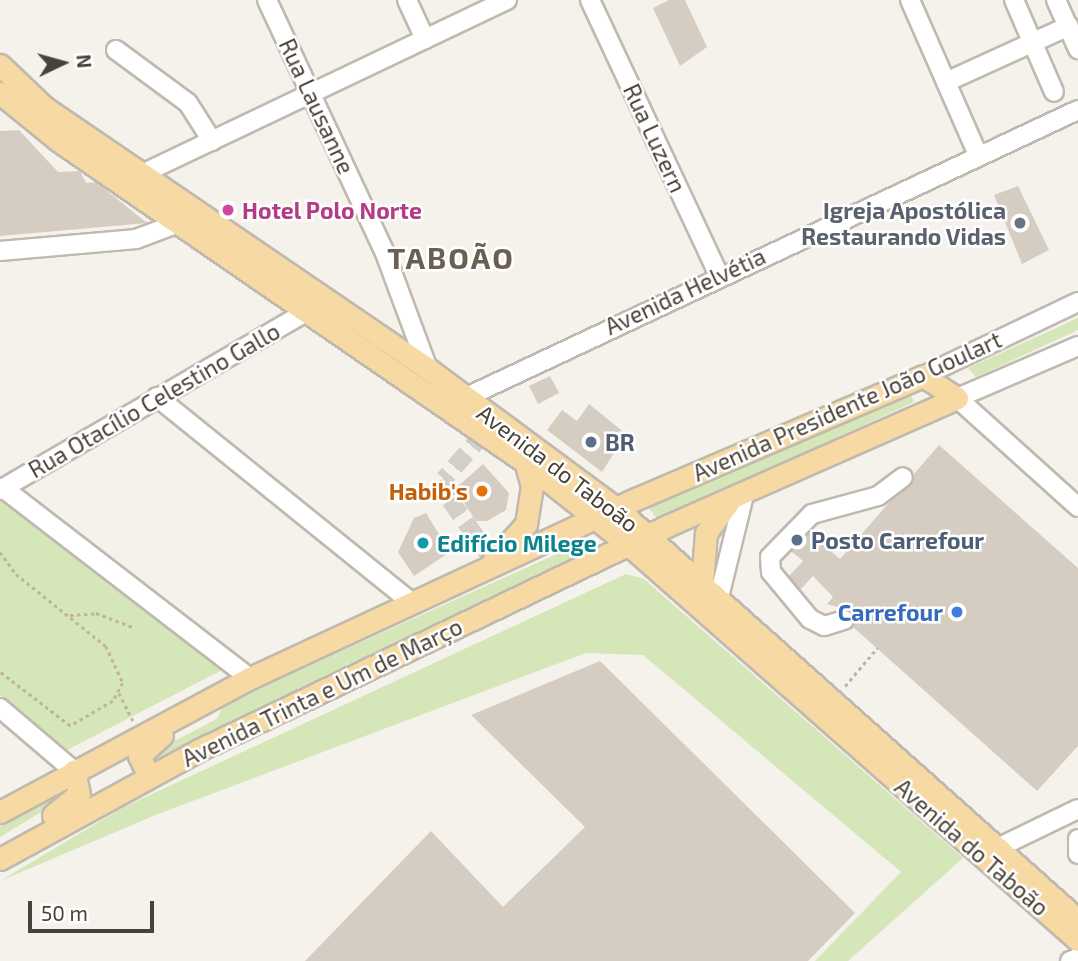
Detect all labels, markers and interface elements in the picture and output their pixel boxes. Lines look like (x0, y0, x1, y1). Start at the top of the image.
north arrow (28, 28, 98, 98)
street label: Rua Lausanne (274, 34, 360, 178)
text: N (72, 53, 96, 69)
street label: Rua Luzern (618, 79, 692, 197)
place label: Hotel Polo Norte (242, 196, 423, 224)
place label: Igreja Apostólica Restaurando Vidas (801, 196, 1006, 250)
marker: Hotel Polo Norte (220, 202, 236, 218)
marker: Igreja Apostólica Restaurando Vidas (1012, 215, 1028, 231)
district label: TABOÃO (388, 239, 514, 275)
street label: Avenida Helvétia (600, 242, 770, 340)
street label: Rua Otacílio Celestino Gallo (23, 317, 285, 483)
street label: Avenida Presidente João Goulart (688, 325, 1006, 487)
street label: Avenida do Taboão (472, 398, 644, 538)
place label: BR (605, 428, 635, 456)
marker: BR (583, 434, 599, 450)
place label: Habib's (389, 477, 468, 505)
marker: Habib's (474, 483, 490, 499)
place label: Posto Carrefour (811, 526, 984, 554)
place label: Edifício Milege (437, 529, 597, 557)
marker: Posto Carrefour (789, 532, 805, 548)
marker: Edifício Milege (415, 535, 431, 551)
place label: Carrefour (838, 598, 943, 626)
marker: Carrefour (949, 604, 965, 620)
street label: Avenida Trinta e Um de Março (177, 612, 467, 772)
street label: Avenida do Taboão (889, 773, 1055, 921)
scale bar (32, 888, 158, 932)
text: 50 m (41, 900, 88, 925)

